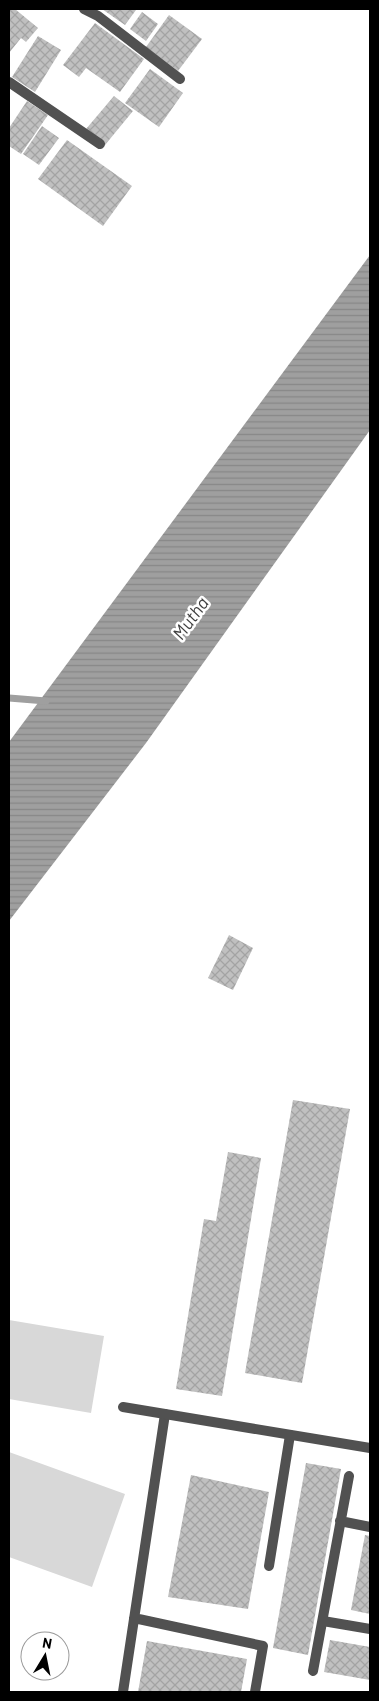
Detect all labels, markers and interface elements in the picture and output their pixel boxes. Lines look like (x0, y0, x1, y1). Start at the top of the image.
water label: Mutha (167, 592, 213, 644)
north arrow (20, 1631, 70, 1681)
text: N (41, 1634, 53, 1652)

